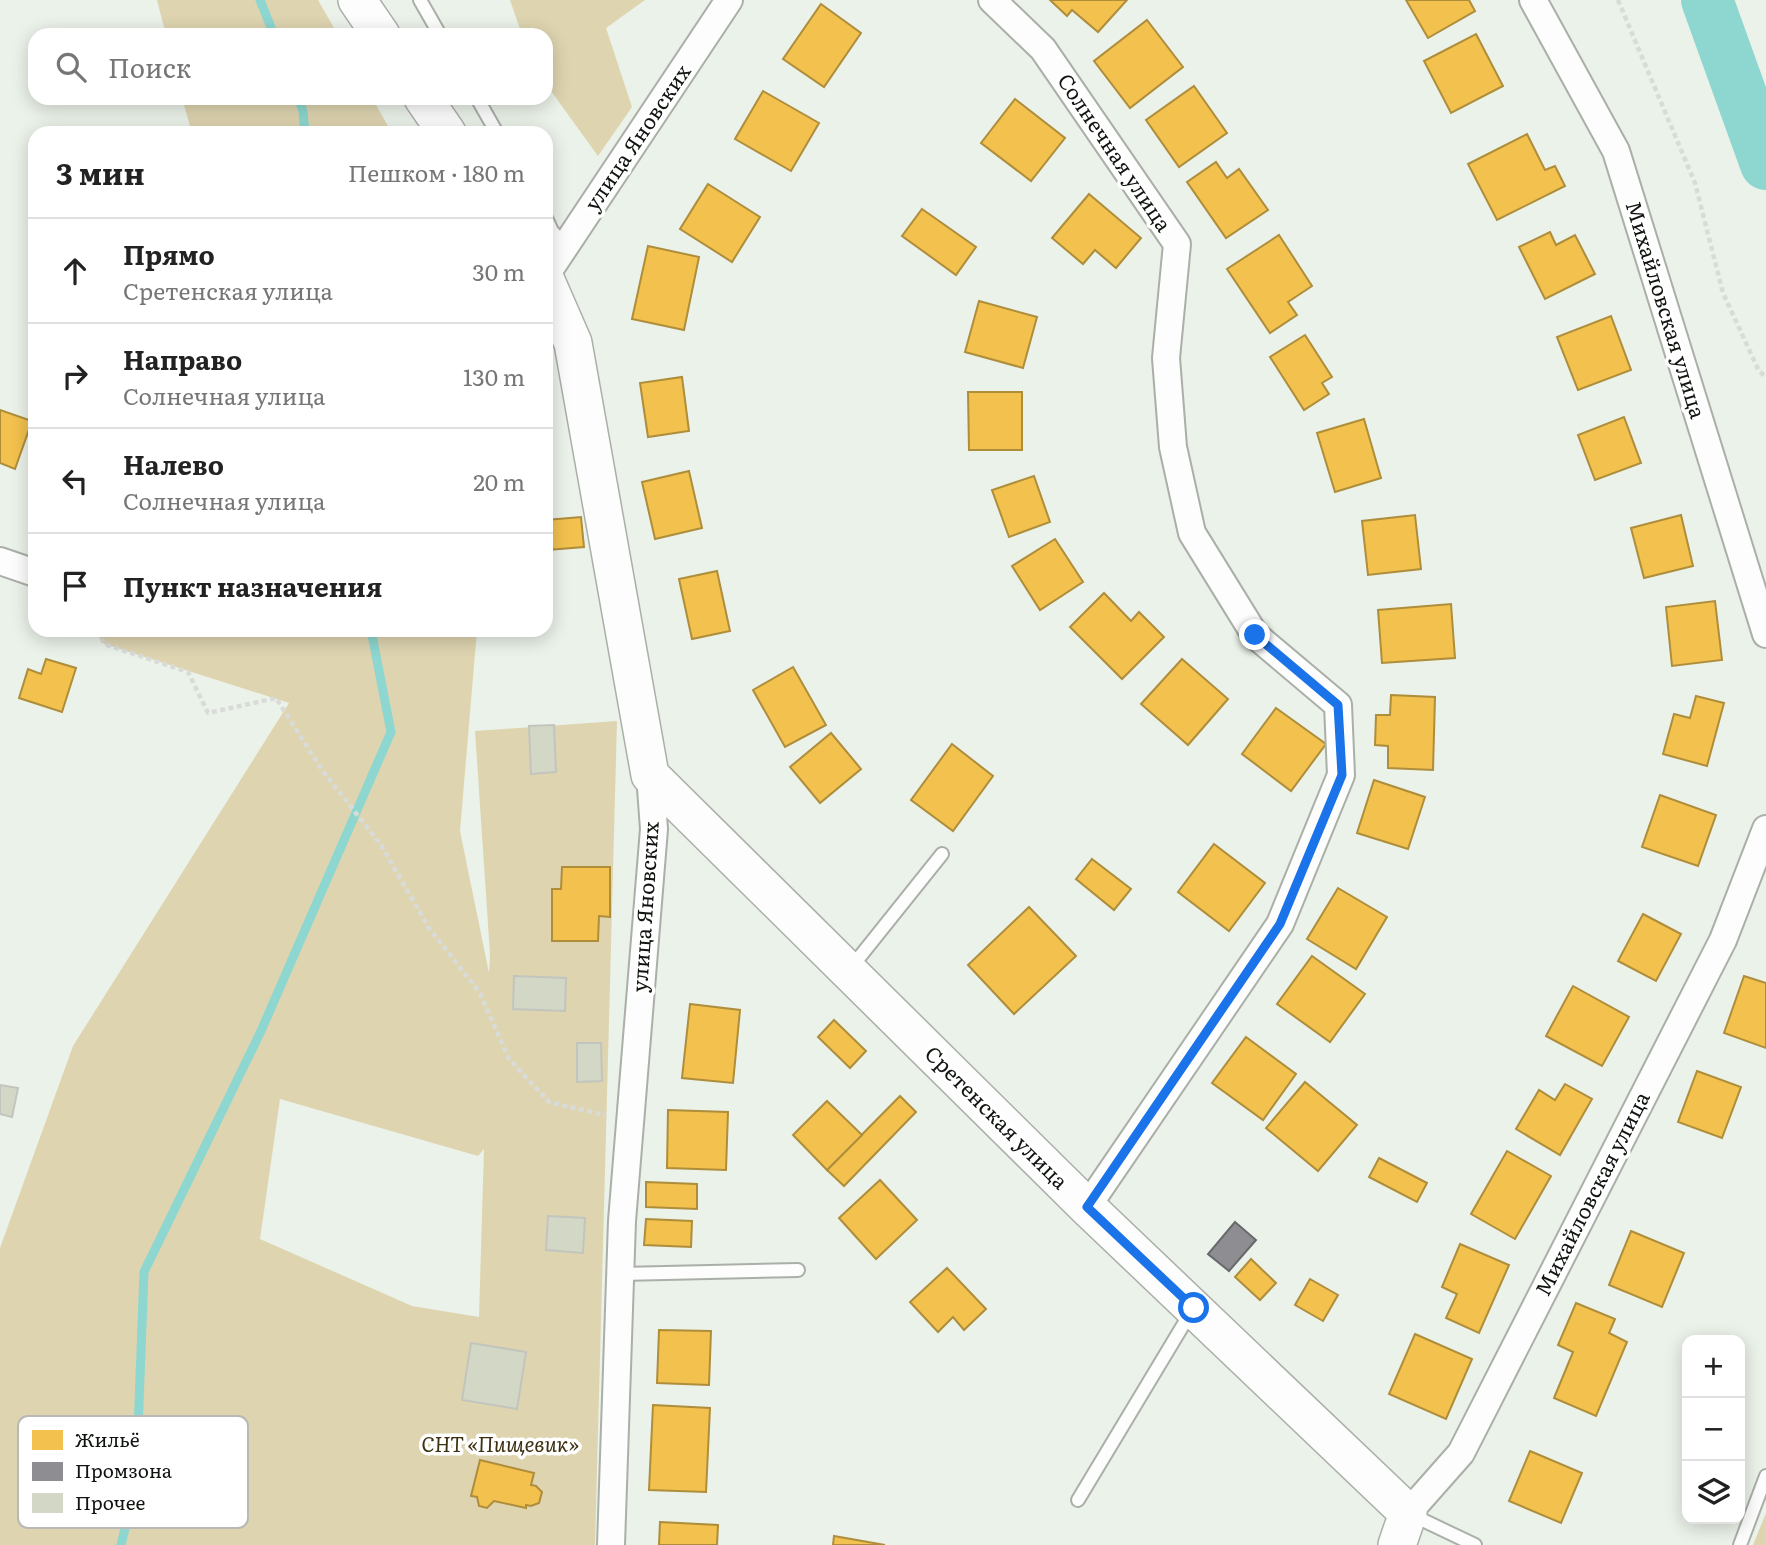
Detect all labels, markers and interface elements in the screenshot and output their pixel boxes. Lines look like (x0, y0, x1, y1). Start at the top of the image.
search box (28, 28, 553, 105)
text: Поиск (108, 47, 191, 86)
icon: search (52, 48, 90, 86)
street label: улица Яновских (575, 57, 697, 216)
street label: Солнечная улица (1052, 66, 1181, 237)
text: 3 мин (56, 150, 145, 194)
text: Пешком · 180 m (348, 155, 525, 189)
street label: Михайловская улица (1620, 197, 1715, 422)
text: Прямо (123, 234, 215, 273)
icon: ahead (56, 252, 94, 290)
text: 30 m (472, 254, 525, 288)
text: Сретенская улица (123, 273, 333, 307)
text: Направо (123, 339, 242, 378)
icon: right (56, 357, 94, 395)
text: 130 m (463, 359, 525, 393)
text: Солнечная улица (123, 378, 325, 412)
text: Налево (123, 444, 224, 483)
icon: left (56, 462, 94, 500)
text: 20 m (473, 464, 525, 498)
text: Солнечная улица (123, 483, 325, 517)
text: Пункт назначения (123, 566, 382, 605)
icon: arrive (56, 567, 94, 605)
route end (1239, 619, 1270, 650)
street label: улица Яновских (622, 820, 665, 993)
street label: Сретенская улица (919, 1038, 1077, 1195)
street label: Михайловская улица (1526, 1085, 1656, 1301)
route start (1178, 1292, 1209, 1323)
map controls (1682, 1335, 1745, 1524)
button: + (1682, 1335, 1745, 1398)
button: − (1682, 1398, 1745, 1461)
legend (18, 1416, 248, 1528)
text: Жильё (75, 1425, 140, 1453)
park label: СНТ «Пищевик» (421, 1427, 579, 1458)
text: Промзона (75, 1456, 173, 1484)
button: layers (1682, 1461, 1745, 1524)
text: Прочее (75, 1488, 145, 1516)

